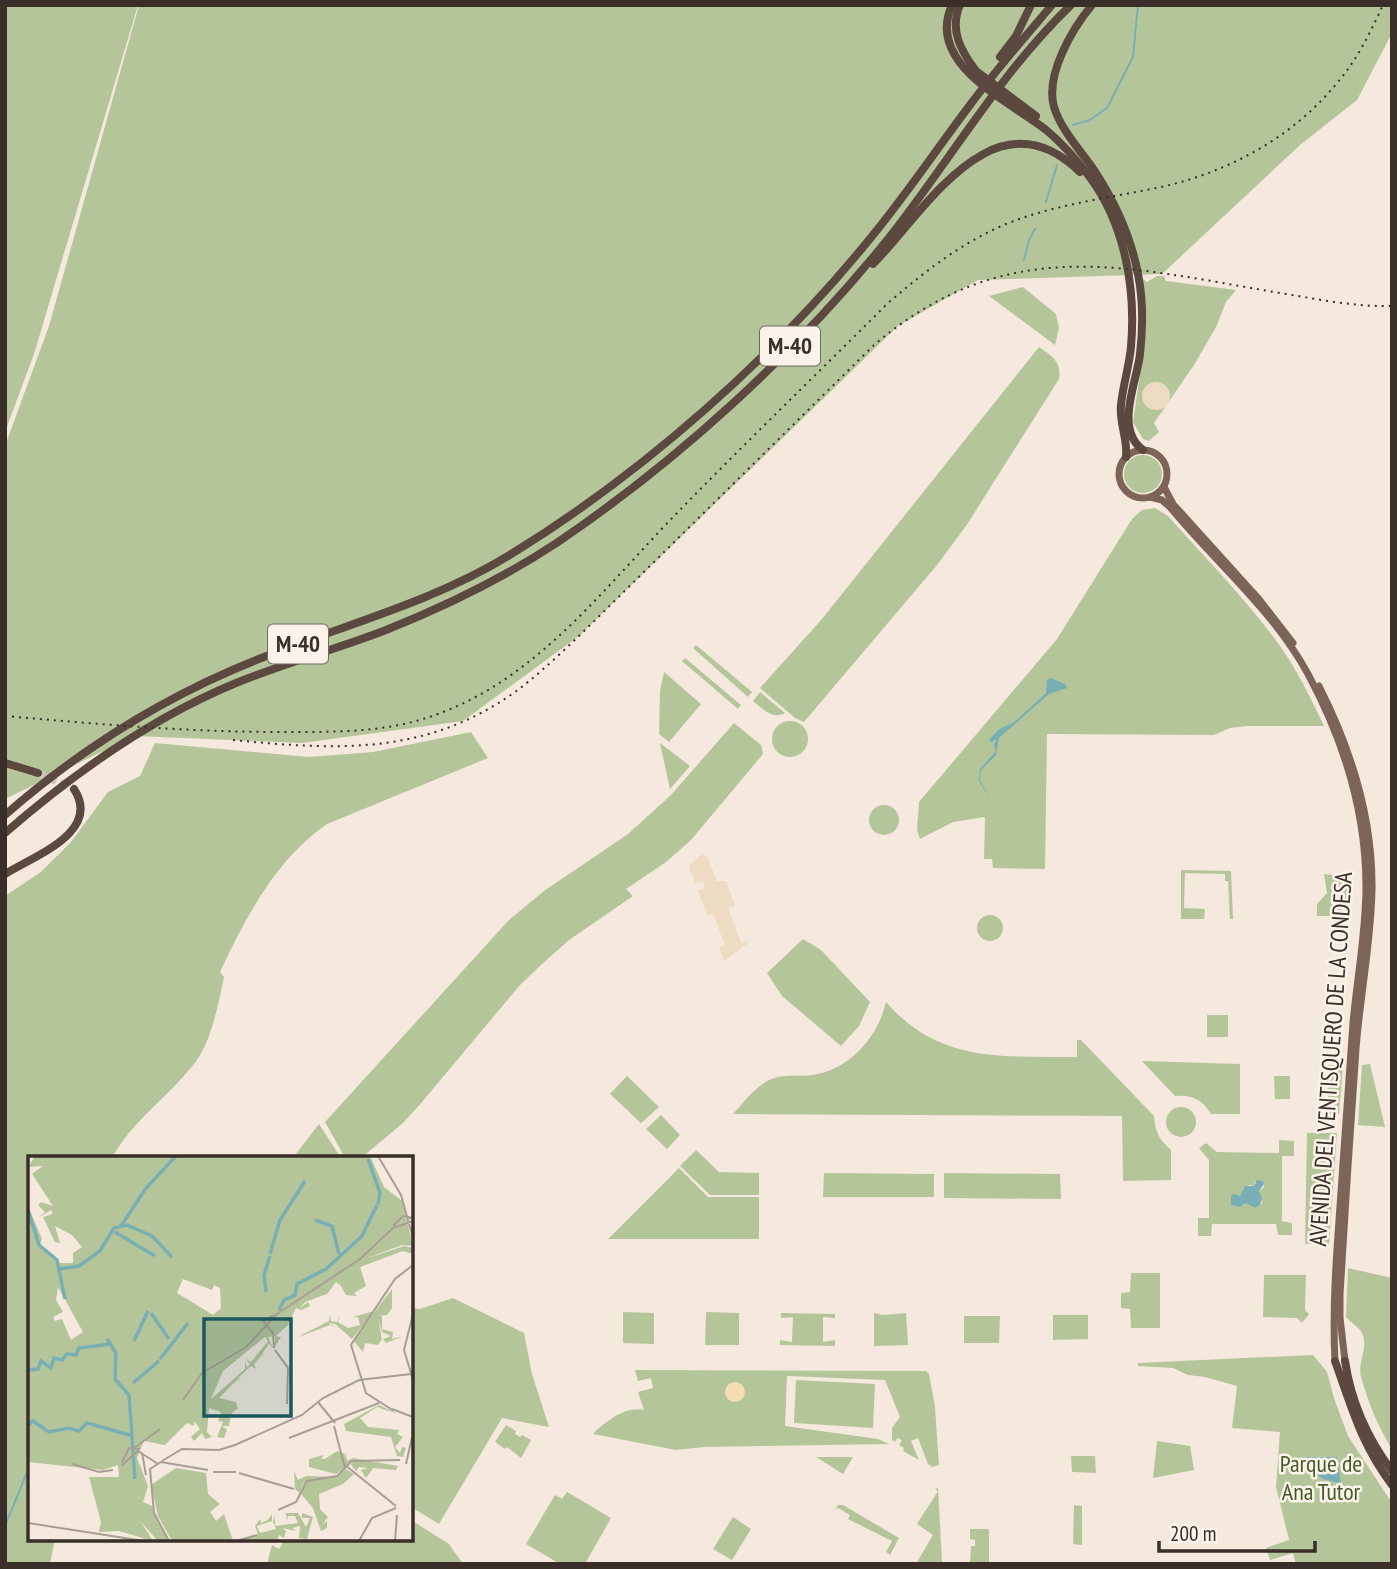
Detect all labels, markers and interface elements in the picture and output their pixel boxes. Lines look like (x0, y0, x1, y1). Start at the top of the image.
road number: M-40 (760, 326, 820, 366)
road number: M-40 (268, 624, 328, 664)
street label: AVENIDA DEL VENTISQUERO DE LA CONDESA (1302, 870, 1359, 1247)
inset map (28, 1156, 413, 1541)
park label: Parque de Ana Tutor (1280, 1448, 1362, 1507)
scale bar (1159, 1510, 1315, 1554)
text: 200 m (1170, 1520, 1216, 1547)

